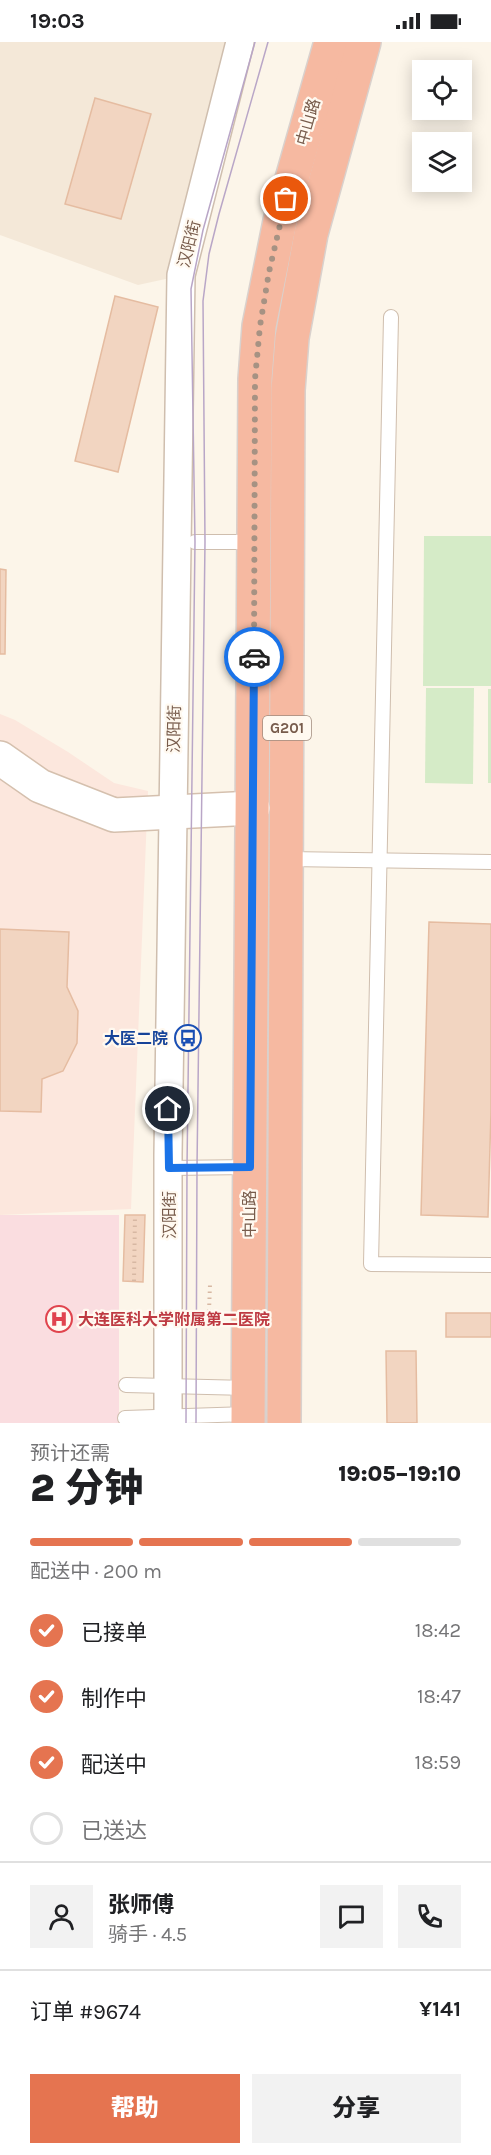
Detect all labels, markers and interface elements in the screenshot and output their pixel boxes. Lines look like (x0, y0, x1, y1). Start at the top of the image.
text: 19:03 (30, 8, 85, 34)
map controls (412, 60, 472, 192)
button: locate (412, 60, 472, 120)
street label: 中山路 (292, 96, 324, 148)
button: layers (412, 132, 472, 192)
pin (260, 173, 311, 224)
icon: bag (269, 182, 302, 215)
street label: 汉阳街 (174, 218, 204, 270)
courier (224, 627, 284, 687)
icon: car (238, 641, 271, 674)
street label: 汉阳街 (164, 705, 184, 753)
road number: G201 (263, 716, 311, 740)
bus stop icon: 大医二院 (173, 1023, 203, 1053)
place label: 大医二院 (104, 1029, 168, 1048)
pin (142, 1083, 193, 1134)
icon: home (151, 1092, 184, 1125)
street label: 中山路 (240, 1190, 259, 1238)
street label: 汉阳街 (160, 1191, 179, 1239)
hospital icon: 大连医科大学附属第二医院 (44, 1304, 74, 1334)
place label: 大连医科大学附属第二医院 (78, 1310, 270, 1329)
text: 预计还需 (30, 1442, 110, 1465)
text: 19:05–19:10 (338, 1461, 461, 1487)
text: 2 分钟 (30, 1465, 143, 1511)
text: 配送中 · 200 m (30, 1560, 162, 1583)
icon: check (30, 1614, 63, 1647)
text: 18:42 (415, 1619, 461, 1642)
text: 已接单 (81, 1620, 147, 1646)
icon: check (30, 1680, 63, 1713)
text: 18:47 (417, 1685, 461, 1708)
text: 制作中 (81, 1686, 147, 1712)
icon: check (30, 1746, 63, 1779)
text: 18:59 (415, 1751, 461, 1774)
text: 配送中 (81, 1752, 147, 1778)
text: 已送达 (81, 1818, 147, 1844)
button: person (30, 1885, 93, 1948)
button: chat (320, 1885, 383, 1948)
button: phone (398, 1885, 461, 1948)
text: 张师傅 (108, 1892, 174, 1918)
text: 骑手 · 4.5 (108, 1923, 187, 1946)
text: ¥141 (419, 1996, 461, 2022)
text: 订单 #9674 (30, 1999, 141, 2025)
button: 帮助 (30, 2074, 240, 2143)
button: 分享 (252, 2074, 461, 2143)

